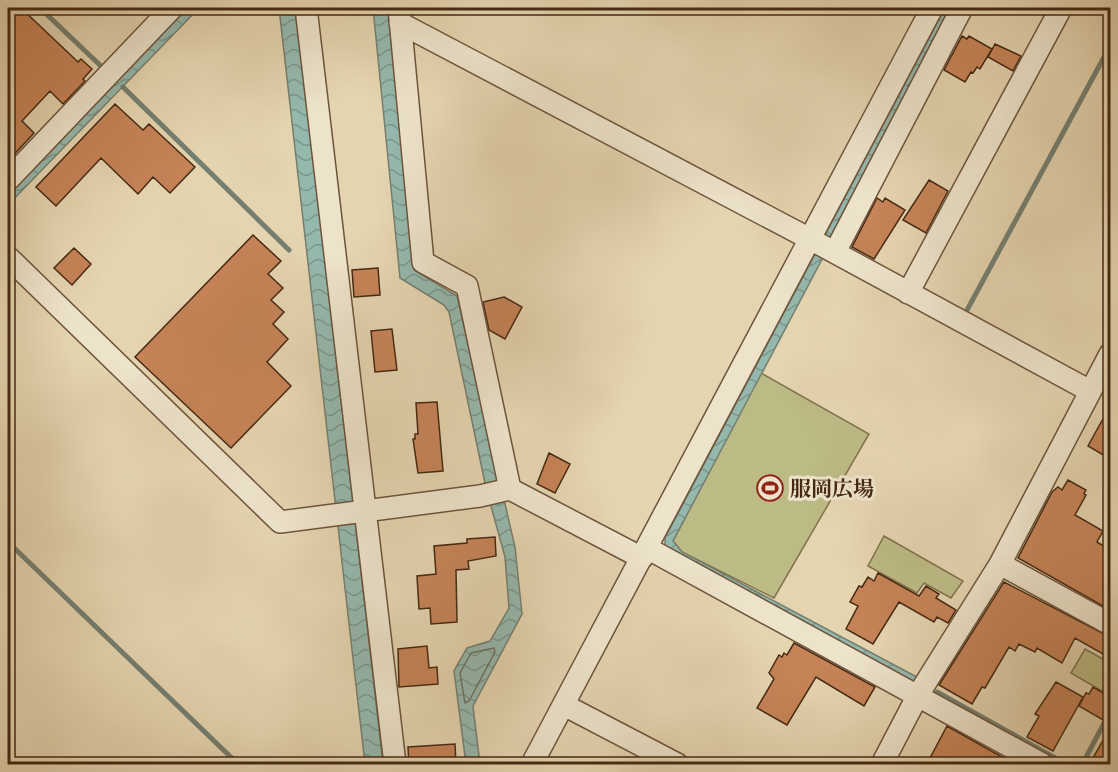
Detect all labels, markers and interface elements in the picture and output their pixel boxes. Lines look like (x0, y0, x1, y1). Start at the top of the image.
sports icon: 服岡広場 (755, 473, 785, 503)
place label: 服岡広場 (790, 475, 874, 502)

